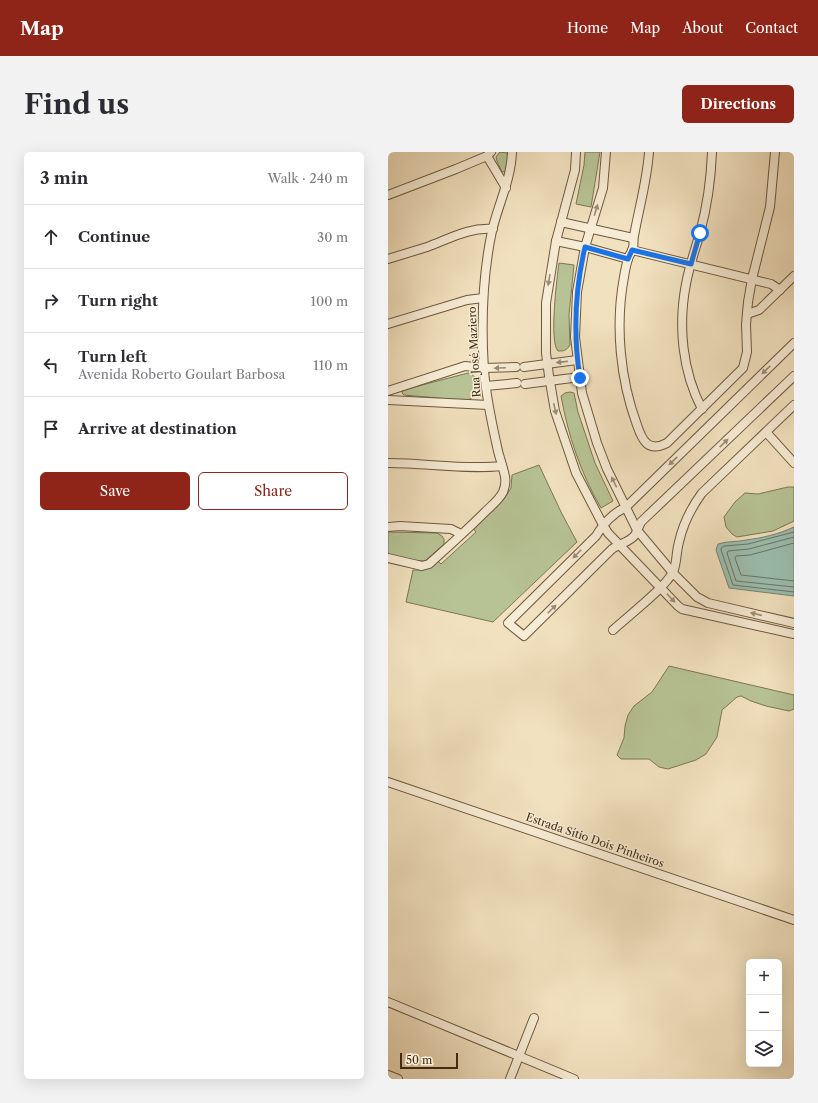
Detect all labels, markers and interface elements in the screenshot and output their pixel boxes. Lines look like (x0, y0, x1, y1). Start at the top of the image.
text: Map (20, 17, 64, 40)
text: Home (567, 19, 608, 37)
text: Map (630, 19, 660, 37)
text: About (682, 19, 723, 37)
text: Contact (745, 19, 798, 37)
button: Directions (682, 85, 794, 123)
text: Find us (24, 87, 129, 121)
text: 3 min (40, 168, 89, 188)
text: Walk · 240 m (268, 170, 348, 186)
one-way arrow (593, 203, 599, 215)
route start (691, 224, 709, 242)
icon: ahead (40, 226, 62, 248)
text: Continue (78, 227, 150, 246)
text: 30 m (317, 229, 348, 245)
one-way arrow (546, 274, 552, 286)
icon: right (40, 290, 62, 312)
text: Turn right (78, 291, 158, 310)
text: 100 m (310, 293, 348, 309)
street label: Rua José Maziero (465, 306, 483, 398)
text: Turn left (78, 347, 147, 366)
icon: left (40, 354, 62, 376)
text: 110 m (313, 357, 348, 373)
one-way arrow (556, 359, 568, 365)
one-way arrow (494, 364, 506, 371)
text: Avenida Roberto Goulart Barbosa (78, 366, 285, 382)
one-way arrow (761, 366, 771, 375)
route end (571, 369, 589, 387)
one-way arrow (552, 403, 558, 415)
icon: arrive (40, 418, 62, 440)
text: Arrive at destination (78, 419, 237, 438)
one-way arrow (719, 438, 729, 448)
one-way arrow (668, 456, 678, 466)
button: Save (40, 472, 190, 510)
button: Share (198, 472, 348, 510)
one-way arrow (611, 476, 617, 488)
one-way arrow (572, 549, 582, 559)
one-way arrow (666, 593, 675, 604)
one-way arrow (547, 604, 557, 614)
one-way arrow (750, 611, 762, 617)
street label: Estrada Sítio Dois Pinheiros (524, 810, 666, 870)
map controls (746, 959, 782, 1067)
button: + (746, 959, 782, 995)
button: − (746, 995, 782, 1031)
button: layers (746, 1031, 782, 1067)
scale bar (400, 1051, 458, 1070)
text: 50 m (406, 1053, 432, 1067)

